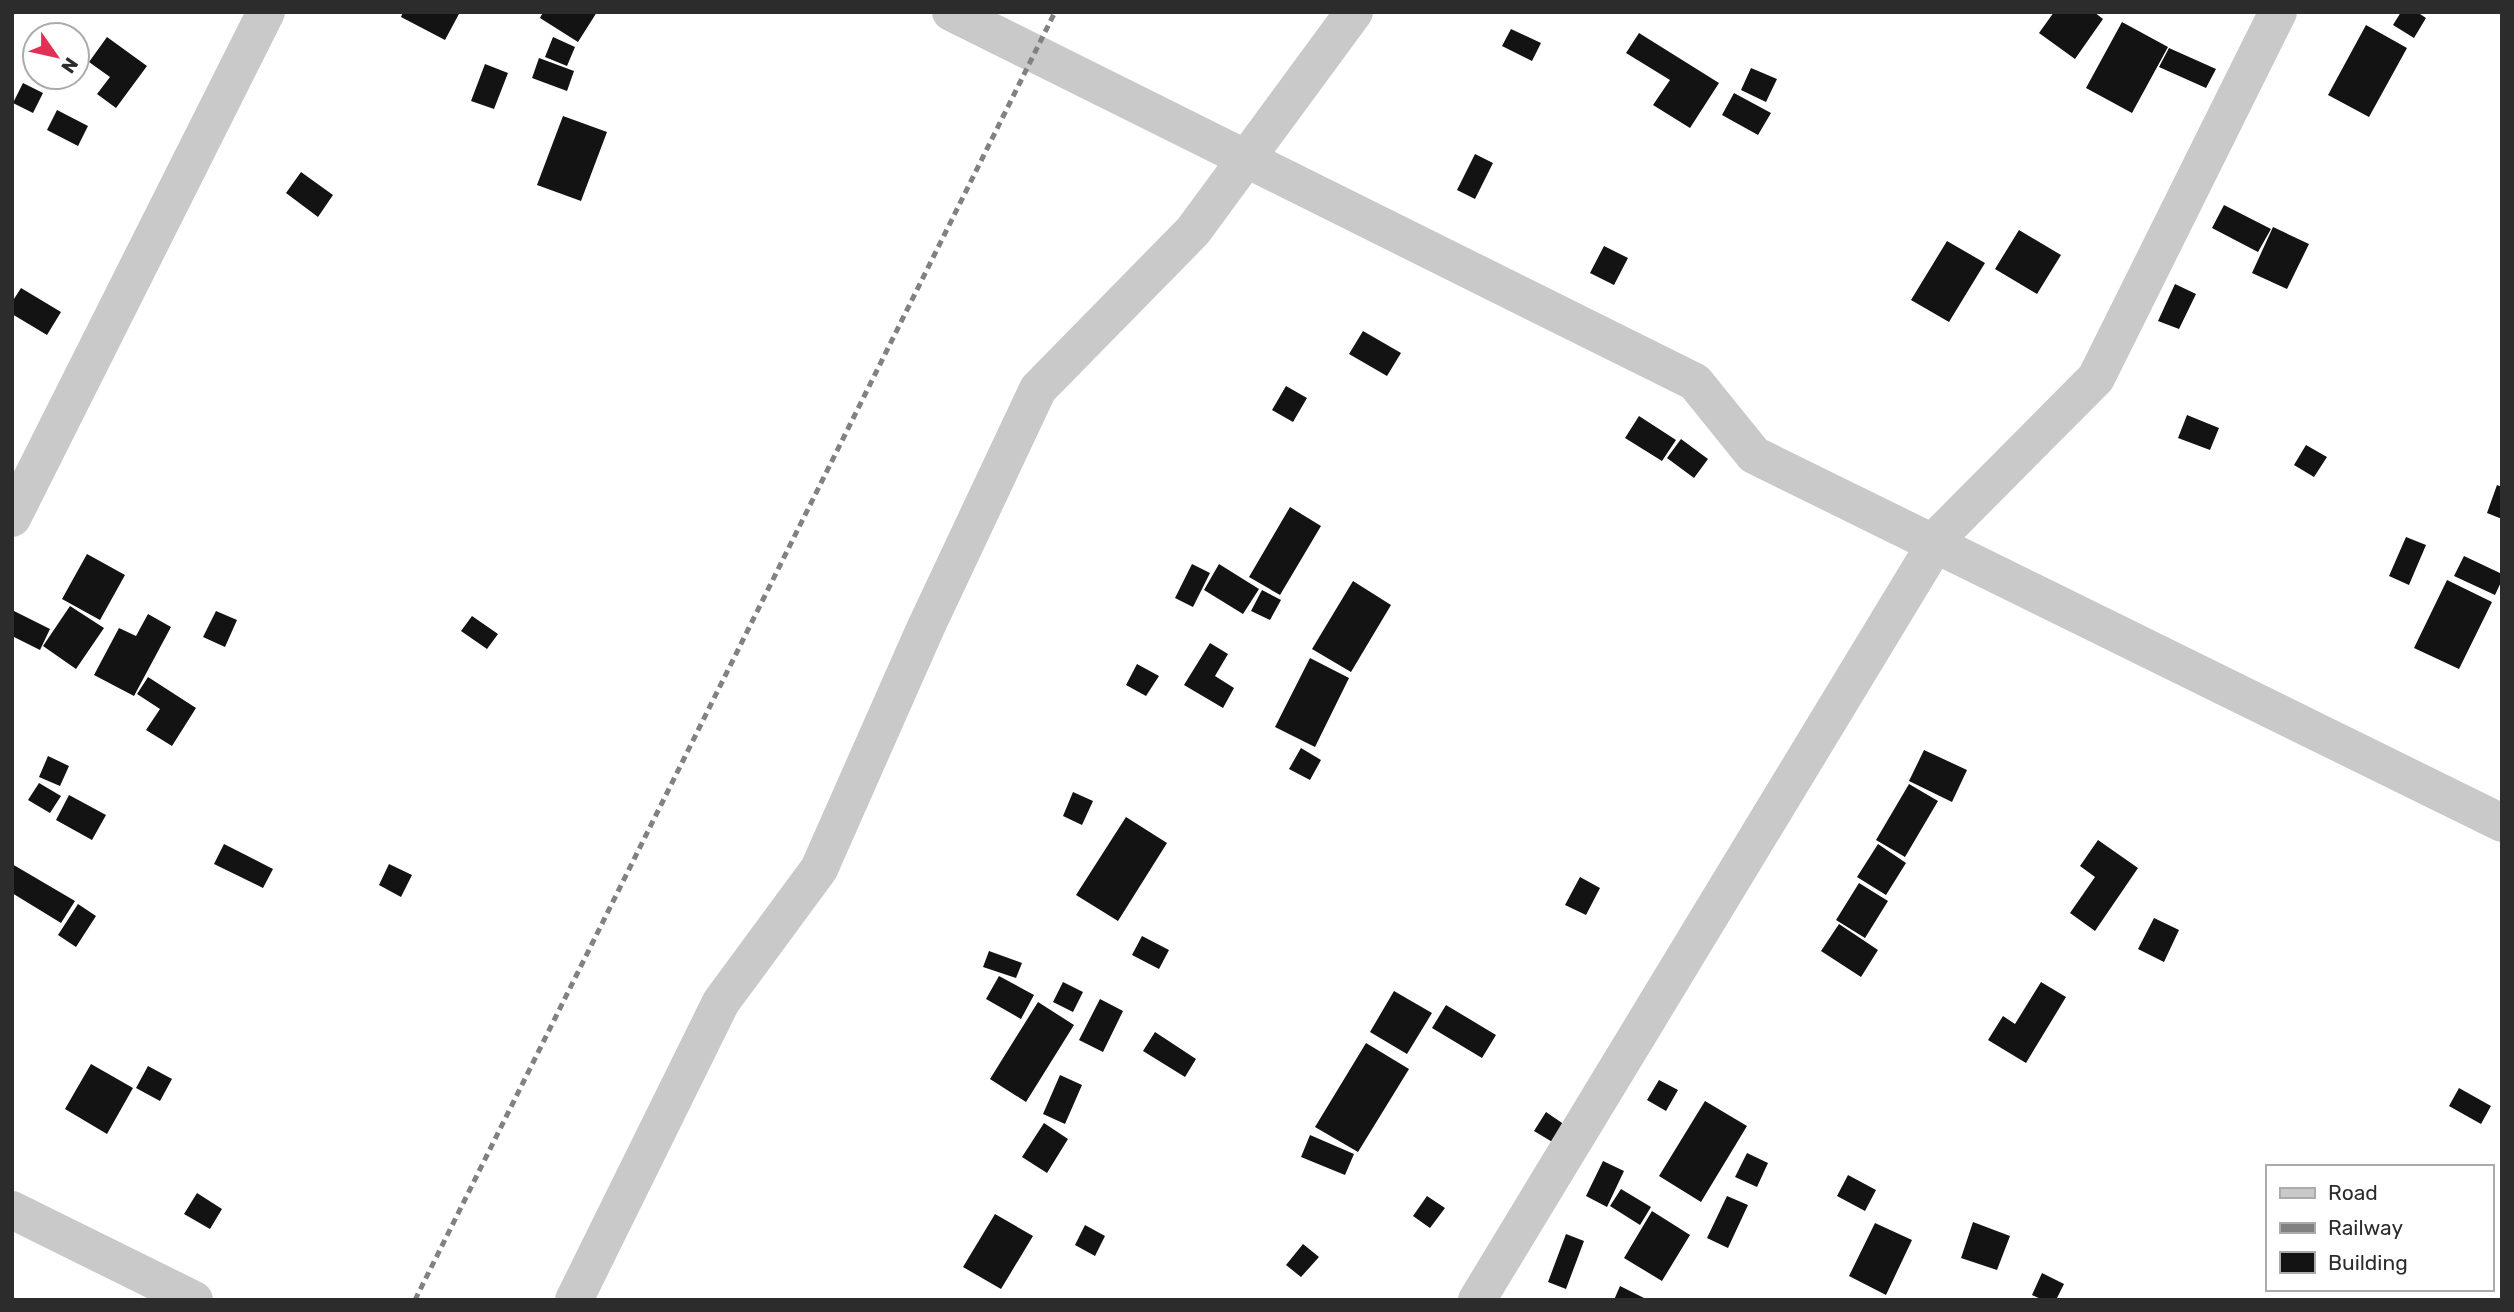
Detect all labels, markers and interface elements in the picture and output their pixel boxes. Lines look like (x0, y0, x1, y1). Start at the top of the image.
north arrow (21, 21, 91, 91)
text: N (56, 53, 83, 77)
legend (2266, 1165, 2493, 1291)
text: Road (2328, 1180, 2378, 1205)
text: Railway (2328, 1215, 2403, 1240)
text: Building (2328, 1250, 2408, 1275)

